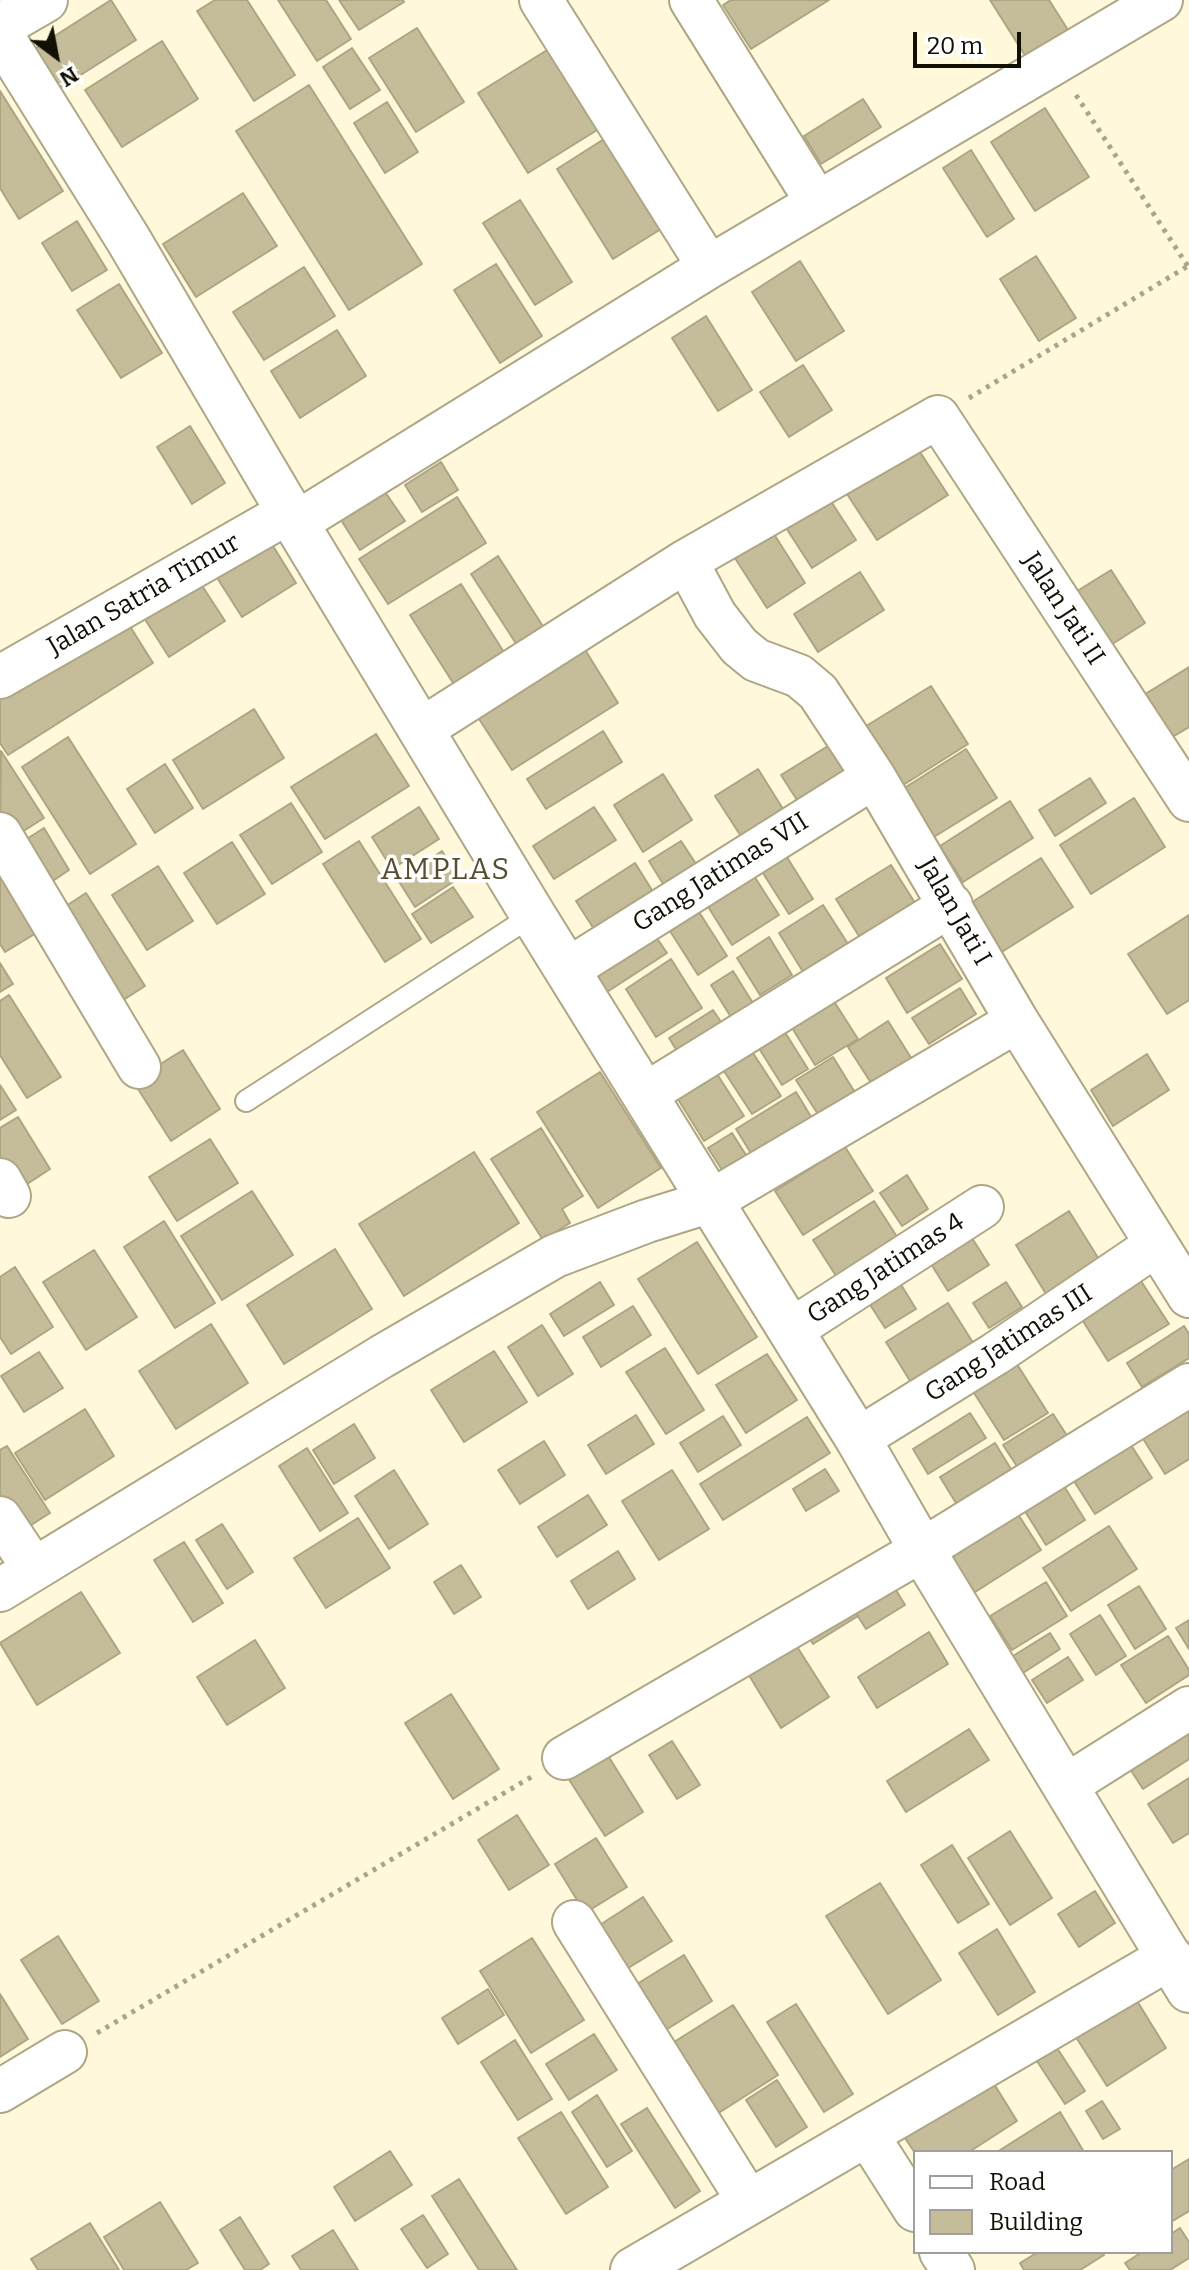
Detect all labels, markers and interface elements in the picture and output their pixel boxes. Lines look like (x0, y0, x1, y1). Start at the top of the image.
north arrow (16, 16, 96, 96)
scale bar (917, 16, 1025, 66)
text: 20 m (927, 32, 983, 60)
text: N (55, 61, 83, 93)
street label: Jalan Satria Timur (42, 527, 246, 663)
street label: Jalan Jati II (1015, 547, 1111, 671)
street label: Gang Jatimas VII (628, 807, 814, 939)
district label: AMPLAS (381, 853, 511, 889)
street label: Jalan Jati I (911, 853, 997, 971)
street label: Gang Jatimas 4 (802, 1207, 970, 1331)
street label: Gang Jatimas III (920, 1278, 1098, 1410)
legend (913, 2150, 1173, 2254)
text: Road (989, 2168, 1045, 2196)
text: Building (989, 2208, 1083, 2236)

